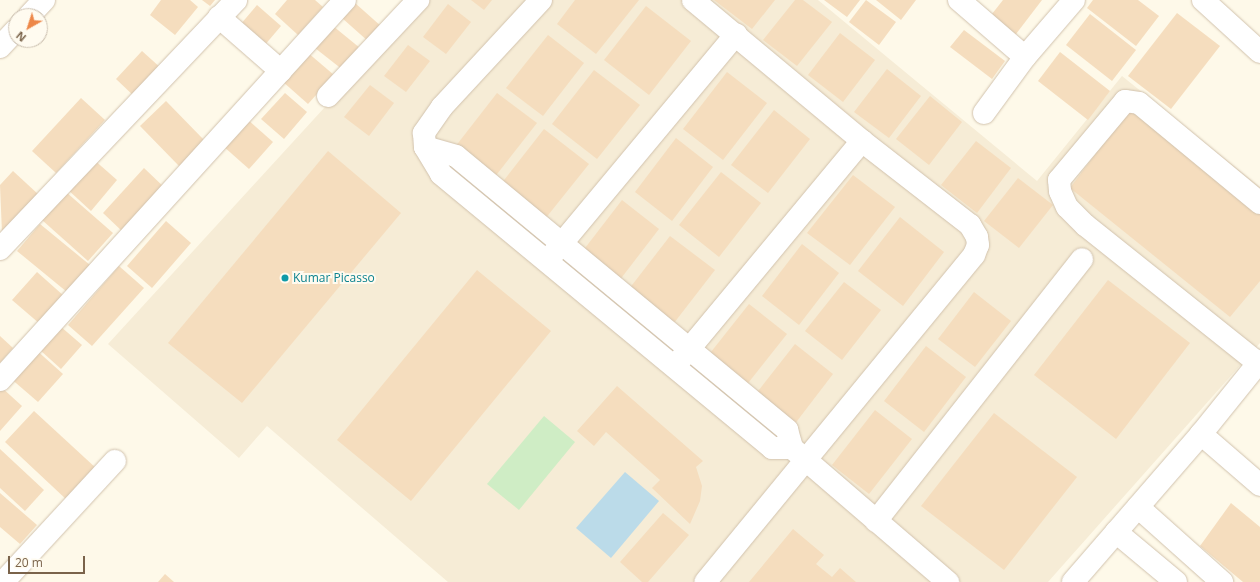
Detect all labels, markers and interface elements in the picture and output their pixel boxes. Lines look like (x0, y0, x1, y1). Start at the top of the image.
north arrow (8, 8, 48, 48)
text: N (13, 28, 29, 46)
place label: Kumar Picasso (293, 271, 375, 285)
marker: Kumar Picasso (280, 273, 290, 283)
scale bar (10, 548, 87, 574)
text: 20 m (15, 554, 43, 571)

